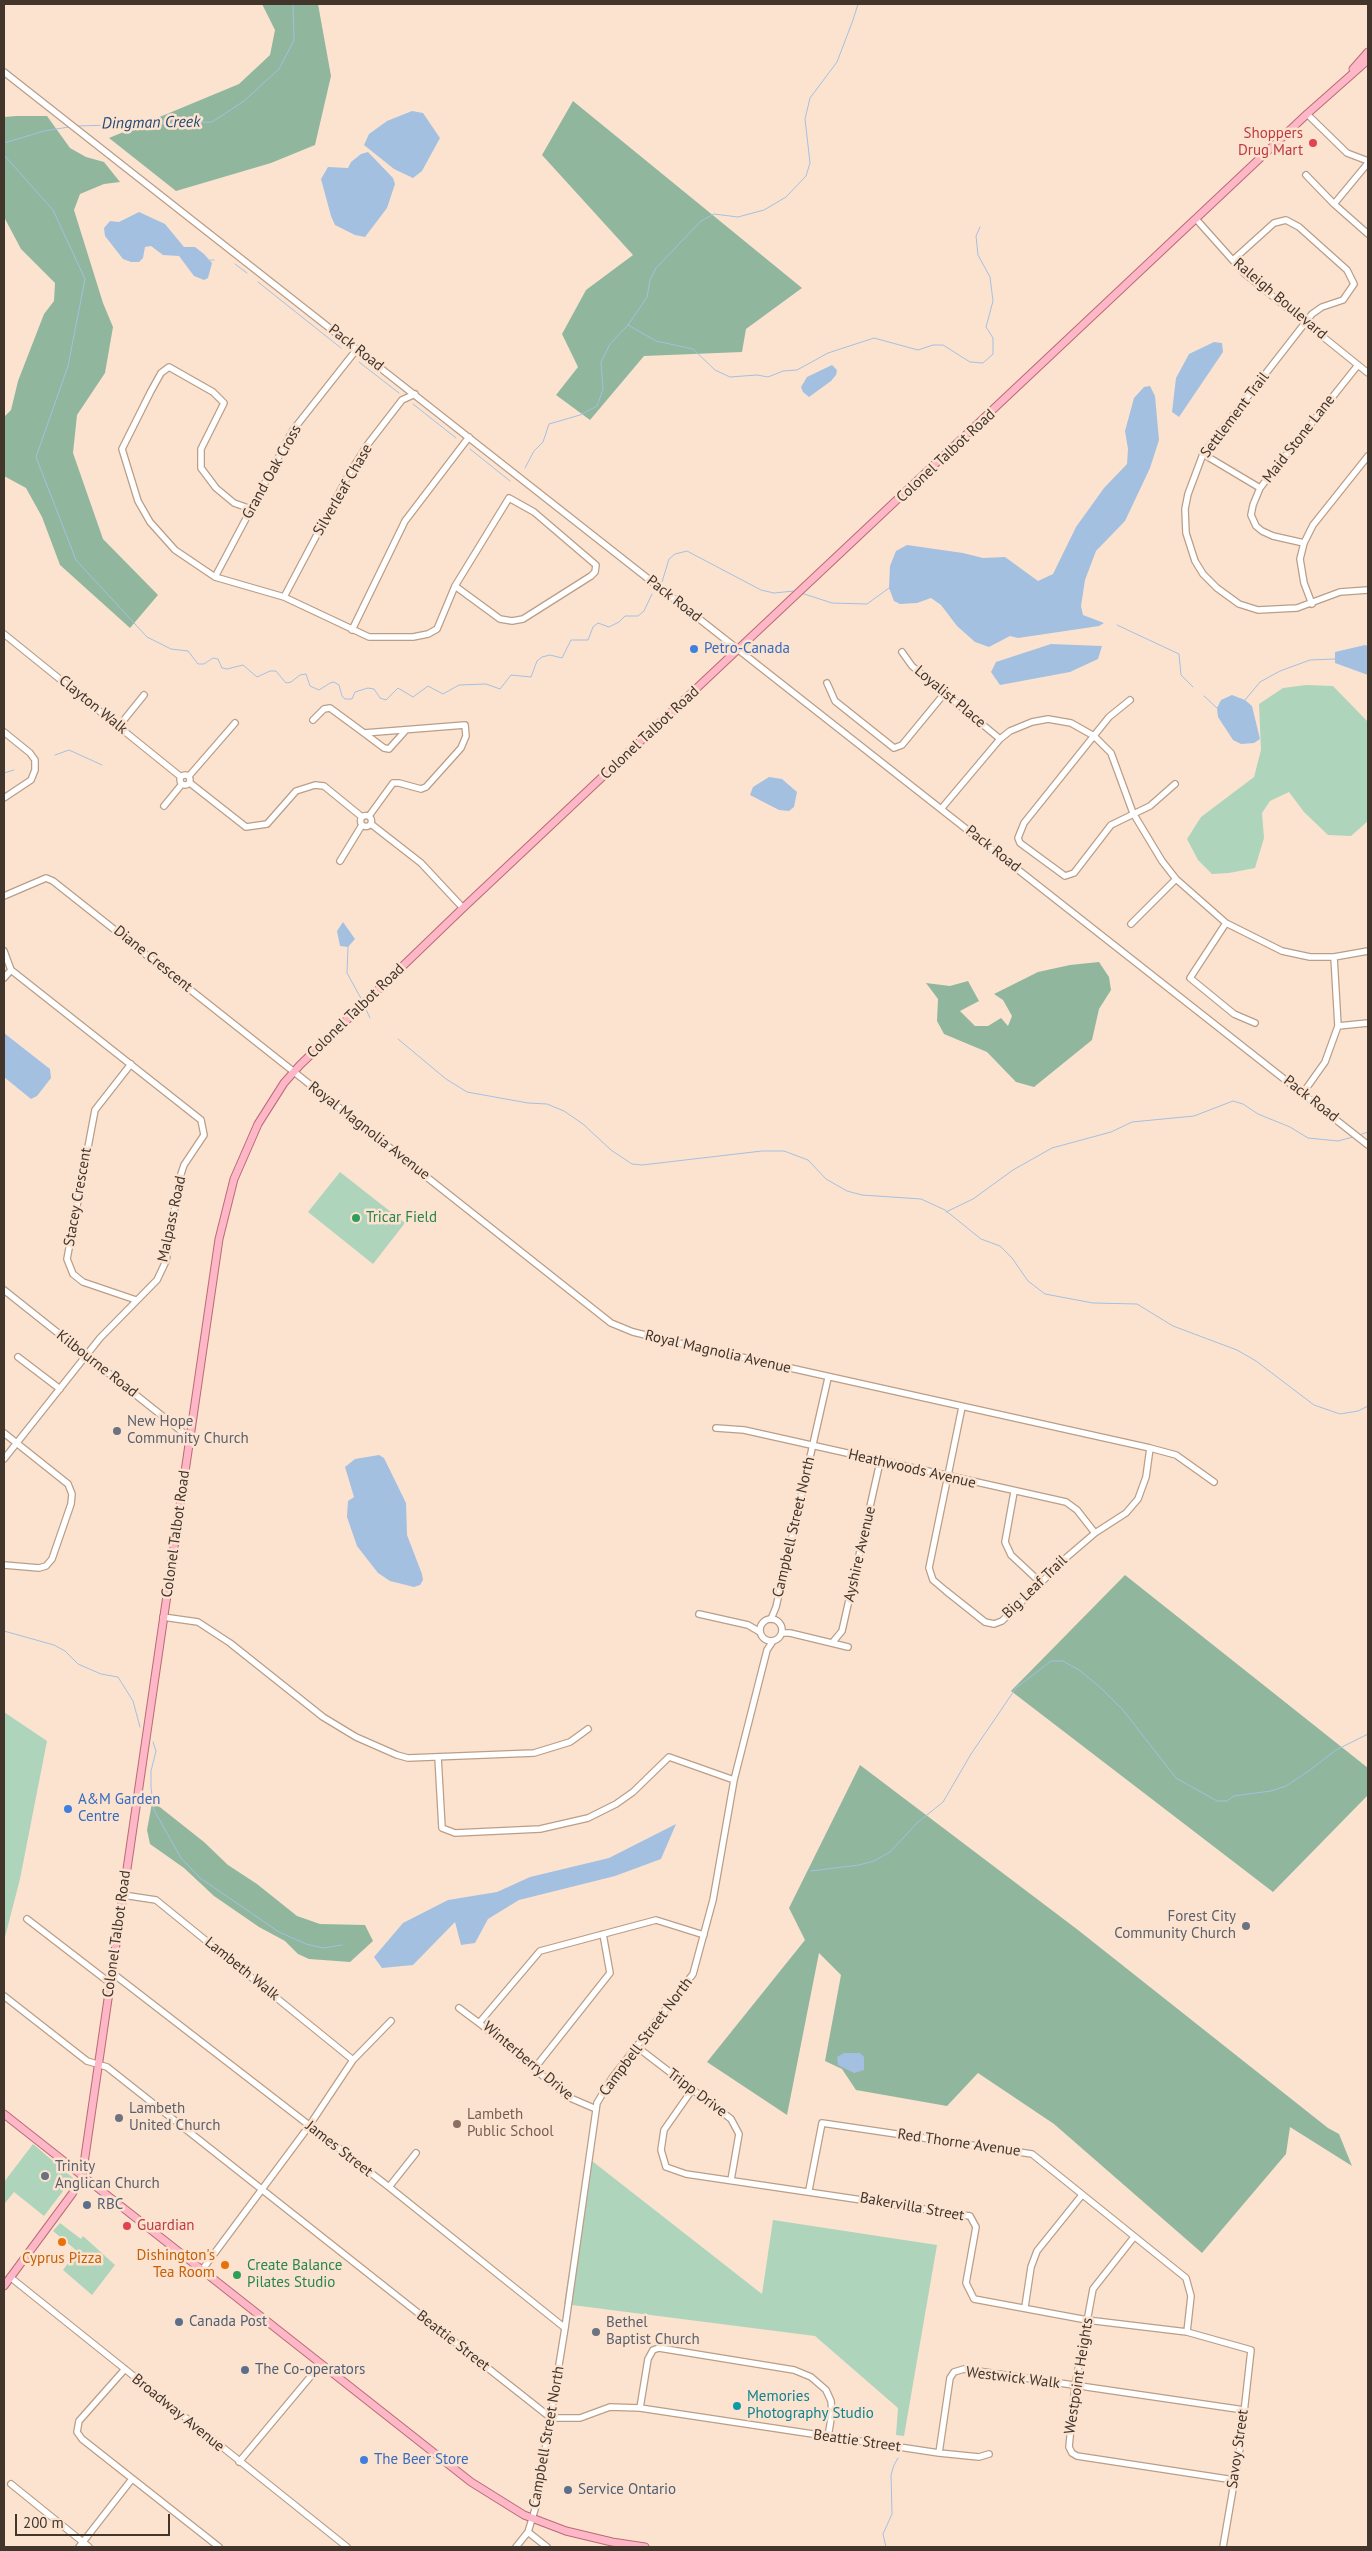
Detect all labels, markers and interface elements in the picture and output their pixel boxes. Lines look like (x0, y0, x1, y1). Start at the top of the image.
water label: Dingman Creek (102, 113, 200, 133)
place label: Shoppers Drug Mart (1238, 125, 1303, 160)
marker: Shoppers Drug Mart (1307, 137, 1319, 149)
street label: Raleigh Boulevard (1229, 255, 1331, 343)
street label: Pack Road (325, 321, 387, 375)
street label: Settlement Trail (1197, 369, 1273, 461)
street label: Maid Stone Lane (1259, 391, 1339, 487)
street label: Colonel Talbot Road (893, 406, 999, 506)
street label: Grand Oak Cross (239, 422, 305, 522)
street label: Silverleaf Chase (310, 441, 376, 539)
street label: Pack Road (643, 572, 705, 626)
place label: Petro-Canada (704, 640, 790, 658)
marker: Petro-Canada (688, 643, 700, 655)
street label: Loyalist Place (911, 662, 989, 732)
street label: Clayton Walk (55, 672, 131, 738)
street label: Colonel Talbot Road (597, 683, 703, 783)
street label: Pack Road (962, 822, 1024, 876)
street label: Diane Crescent (110, 922, 196, 996)
street label: Colonel Talbot Road (304, 960, 408, 1062)
street label: Pack Road (1280, 1072, 1342, 1126)
street label: Royal Magnolia Avenue (305, 1078, 433, 1184)
street label: Stacey Crescent (60, 1146, 96, 1248)
street label: Malpass Road (154, 1174, 190, 1264)
place label: Tricar Field (366, 1209, 437, 1227)
marker: Tricar Field (350, 1212, 362, 1224)
street label: Royal Magnolia Avenue (643, 1326, 793, 1378)
street label: Kilbourne Road (53, 1327, 141, 1401)
place label: New Hope Community Church (127, 1413, 249, 1448)
marker: New Hope Community Church (111, 1425, 123, 1437)
street label: Heathwoods Avenue (846, 1446, 978, 1492)
street label: Campbell Street North (769, 1455, 819, 1599)
street label: Colonel Talbot Road (158, 1469, 194, 1599)
street label: Ayshire Avenue (840, 1505, 880, 1603)
street label: Big Leaf Trail (999, 1552, 1071, 1622)
place label: A&M Garden Centre (78, 1791, 160, 1826)
marker: A&M Garden Centre (62, 1803, 74, 1815)
street label: Colonel Talbot Road (99, 1869, 135, 1999)
place label: Forest City Community Church (1114, 1908, 1236, 1943)
marker: Forest City Community Church (1240, 1920, 1252, 1932)
street label: Lambeth Walk (201, 1933, 283, 2005)
street label: Campbell Street North (596, 1974, 696, 2100)
street label: Winterberry Drive (479, 2018, 577, 2104)
street label: Tripp Drive (664, 2065, 730, 2121)
place label: Lambeth United Church (129, 2100, 221, 2135)
place label: Lambeth Public School (467, 2106, 554, 2141)
marker: Lambeth United Church (113, 2112, 125, 2124)
street label: James Street (302, 2117, 376, 2181)
marker: Lambeth Public School (451, 2118, 463, 2130)
street label: Red Thorne Avenue (896, 2125, 1022, 2161)
place label: Trinity Anglican Church (55, 2158, 160, 2193)
marker: Trinity Anglican Church (39, 2170, 51, 2182)
street label: Bakervilla Street (858, 2189, 966, 2225)
place label: RBC (97, 2196, 123, 2214)
marker: RBC (81, 2199, 93, 2211)
place label: Guardian (137, 2217, 195, 2235)
marker: Guardian (121, 2220, 133, 2232)
marker: Cyprus Pizza (56, 2236, 68, 2248)
place label: Dishington's Tea Room (137, 2247, 215, 2282)
place label: Cyprus Pizza (22, 2250, 102, 2268)
place label: Create Balance Pilates Studio (247, 2257, 342, 2292)
marker: Dishington's Tea Room (219, 2259, 231, 2271)
marker: Create Balance Pilates Studio (231, 2269, 243, 2281)
street label: Beattie Street (413, 2307, 493, 2375)
place label: Canada Post (189, 2313, 267, 2331)
place label: Bethel Baptist Church (606, 2314, 700, 2349)
marker: Canada Post (173, 2316, 185, 2328)
street label: Westpoint Heights (1061, 2316, 1097, 2436)
marker: Bethel Baptist Church (590, 2326, 602, 2338)
place label: The Co-operators (255, 2361, 365, 2379)
street label: Westwick Walk (965, 2363, 1061, 2393)
marker: The Co-operators (239, 2364, 251, 2376)
street label: Campbell Street North (526, 2365, 568, 2509)
street label: Broadway Avenue (128, 2370, 228, 2456)
place label: Memories Photography Studio (747, 2388, 874, 2423)
marker: Memories Photography Studio (731, 2400, 743, 2412)
street label: Savoy Street (1224, 2408, 1252, 2490)
street label: Beattie Street (812, 2426, 902, 2456)
place label: The Beer Store (374, 2451, 469, 2469)
marker: The Beer Store (358, 2454, 370, 2466)
place label: Service Ontario (578, 2481, 676, 2499)
marker: Service Ontario (562, 2484, 574, 2496)
scale bar (18, 2504, 172, 2536)
text: 200 m (23, 2513, 64, 2532)

